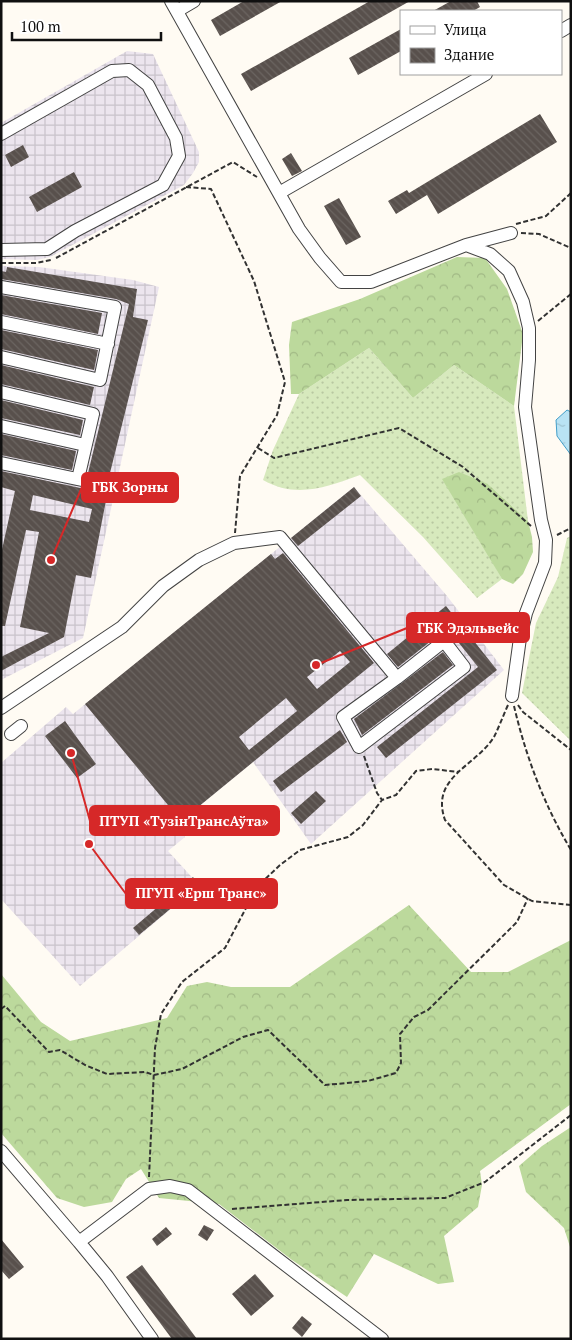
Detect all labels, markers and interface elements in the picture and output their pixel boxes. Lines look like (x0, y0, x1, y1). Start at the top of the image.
scale bar (12, 10, 161, 42)
legend (400, 10, 562, 75)
text: 100 m (20, 16, 61, 36)
text: Улица (444, 19, 487, 39)
text: Здание (444, 44, 494, 64)
callout: ГБК Зорны (82, 473, 178, 502)
text: ГБК Зорны (92, 477, 168, 496)
callout: ГБК Эдэльвейс (407, 613, 529, 642)
text: ГБК Эдэльвейс (417, 618, 519, 637)
callout: ПТУП «ТузінТрансАўта» (90, 806, 279, 835)
text: ПТУП «ТузінТрансАўта» (99, 811, 269, 830)
callout: ПГУП «Ерш Транс» (126, 879, 277, 908)
text: ПГУП «Ерш Транс» (135, 883, 267, 902)

